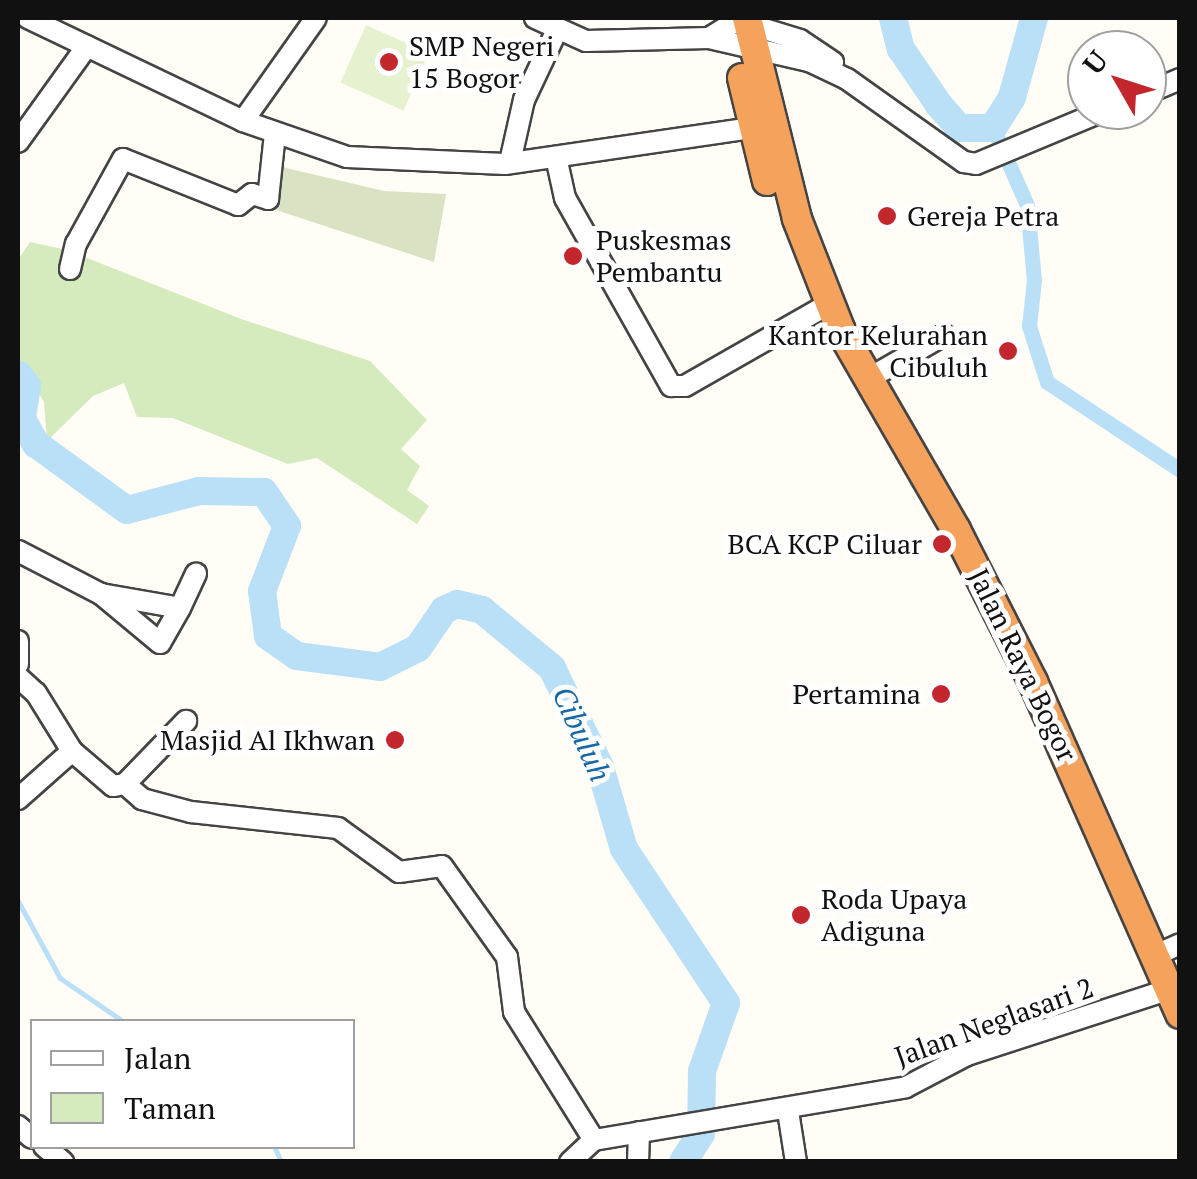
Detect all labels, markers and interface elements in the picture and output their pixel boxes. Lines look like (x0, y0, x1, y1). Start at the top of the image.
place label: SMP Negeri 15 Bogor (409, 29, 554, 95)
north arrow (1067, 30, 1167, 130)
text: U (1074, 43, 1116, 81)
marker: SMP Negeri 15 Bogor (378, 51, 400, 73)
place label: Gereja Petra (907, 199, 1059, 233)
marker: Gereja Petra (876, 205, 898, 227)
place label: Puskesmas Pembantu (596, 223, 732, 289)
marker: Puskesmas Pembantu (560, 243, 586, 269)
place label: Kantor Kelurahan Cibuluh (768, 318, 988, 384)
marker: Kantor Kelurahan Cibuluh (997, 340, 1019, 362)
place label: BCA KCP Ciluar (727, 527, 922, 561)
marker: BCA KCP Ciluar (931, 533, 953, 555)
street label: Jalan Raya Bogor (962, 563, 1084, 767)
place label: Pertamina (792, 677, 921, 711)
water label: Cibuluh (545, 681, 619, 787)
marker: Pertamina (930, 683, 952, 705)
place label: Masjid Al Ikhwan (159, 723, 375, 757)
marker: Masjid Al Ikhwan (384, 729, 406, 751)
place label: Roda Upaya Adiguna (821, 882, 967, 948)
marker: Roda Upaya Adiguna (790, 904, 812, 926)
street label: Jalan Neglasari 2 (890, 971, 1098, 1073)
legend (30, 1019, 355, 1149)
text: Jalan (124, 1038, 191, 1078)
text: Taman (124, 1088, 216, 1128)

